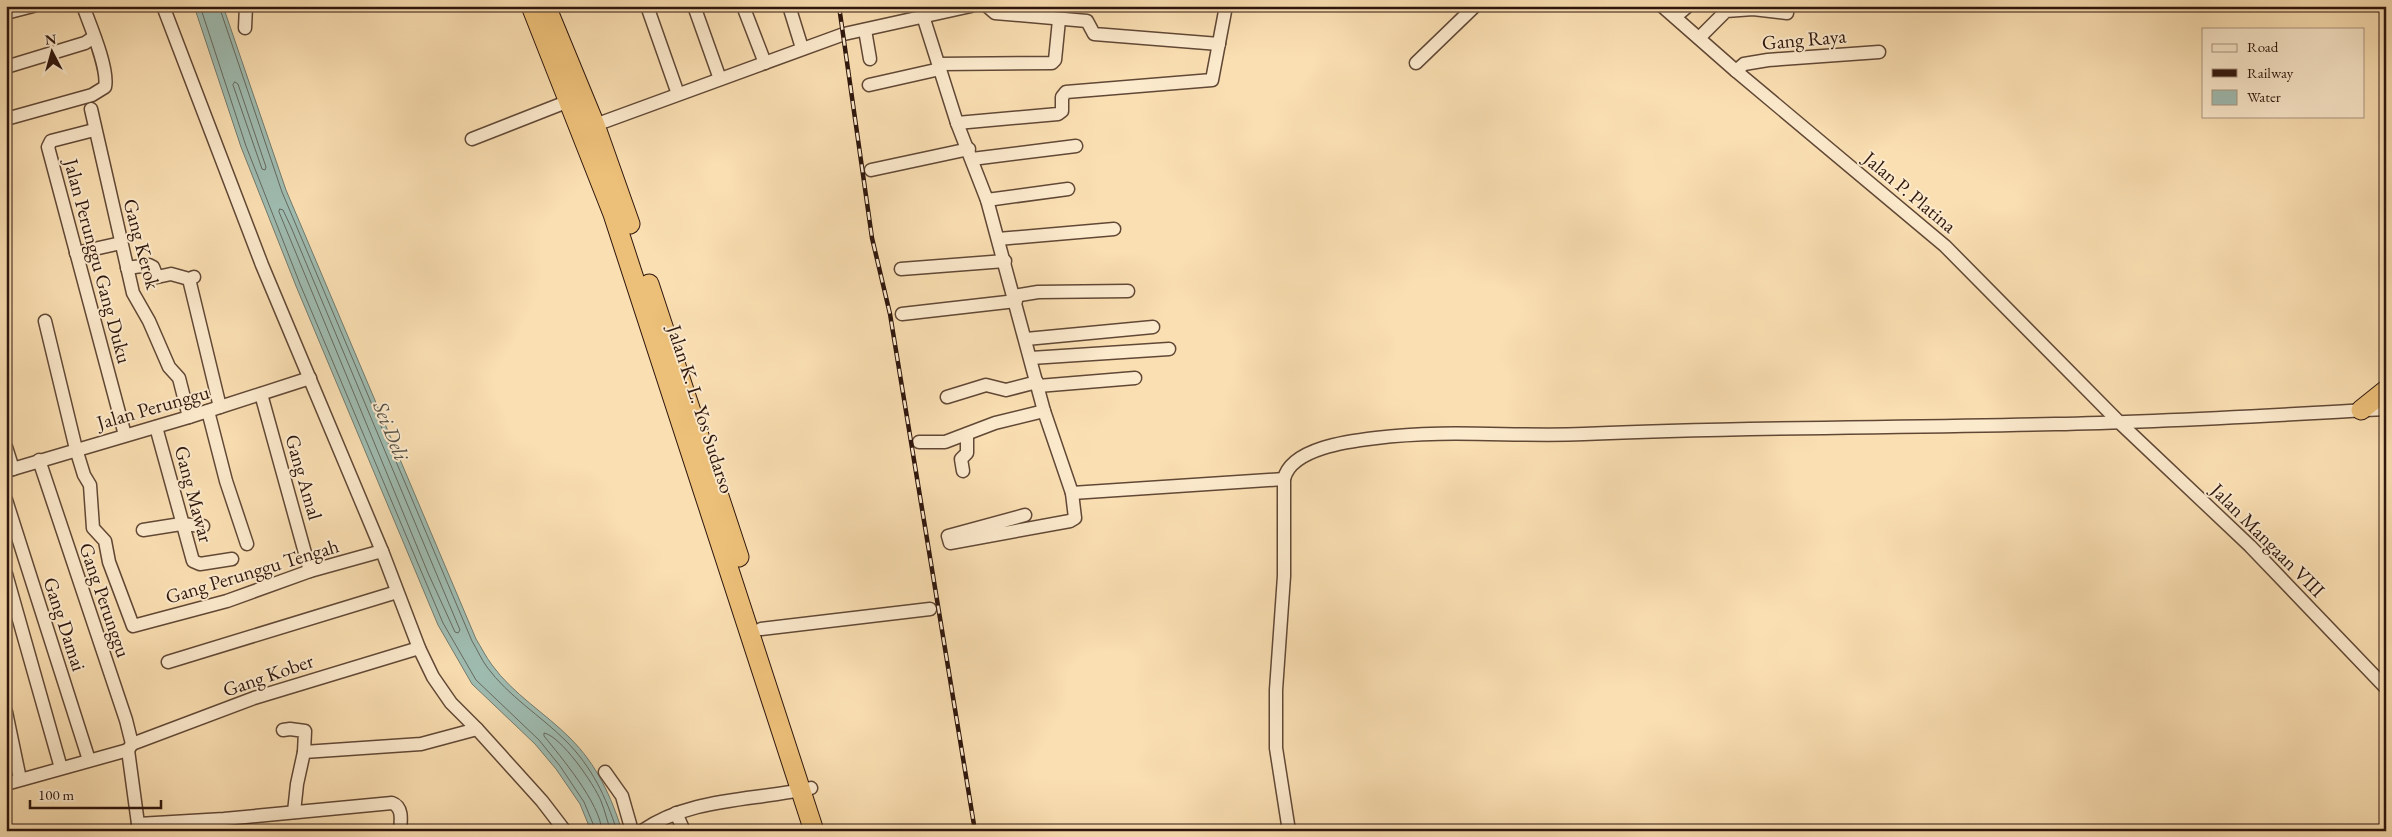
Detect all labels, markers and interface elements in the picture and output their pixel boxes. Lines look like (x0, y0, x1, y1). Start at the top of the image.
street label: Gang Raya (1761, 22, 1847, 56)
north arrow (28, 28, 78, 78)
legend (2202, 28, 2364, 118)
text: N (44, 29, 58, 49)
text: Road (2247, 37, 2279, 56)
text: Railway (2247, 63, 2294, 82)
text: Water (2247, 87, 2281, 106)
street label: Jalan P. Platina (1857, 144, 1962, 239)
street label: Jalan Perunggu Gang Duku (58, 154, 138, 367)
street label: Gang Kerok (117, 196, 167, 293)
street label: Jalan K. L. Yos Sudarso (661, 320, 741, 497)
street label: Jalan Perunggu (92, 378, 213, 436)
water label: Sei Deli (367, 396, 416, 465)
street label: Gang Amal (279, 431, 329, 523)
street label: Gang Mawar (169, 443, 219, 546)
street label: Jalan Mangaan VIII (2204, 476, 2331, 603)
street label: Gang Perunggu Tengah (162, 532, 342, 610)
street label: Gang Perunggu (73, 539, 137, 661)
street label: Gang Damai (38, 574, 92, 674)
street label: Gang Kober (219, 647, 317, 703)
scale bar (30, 777, 161, 809)
text: 100 m (38, 785, 75, 804)

